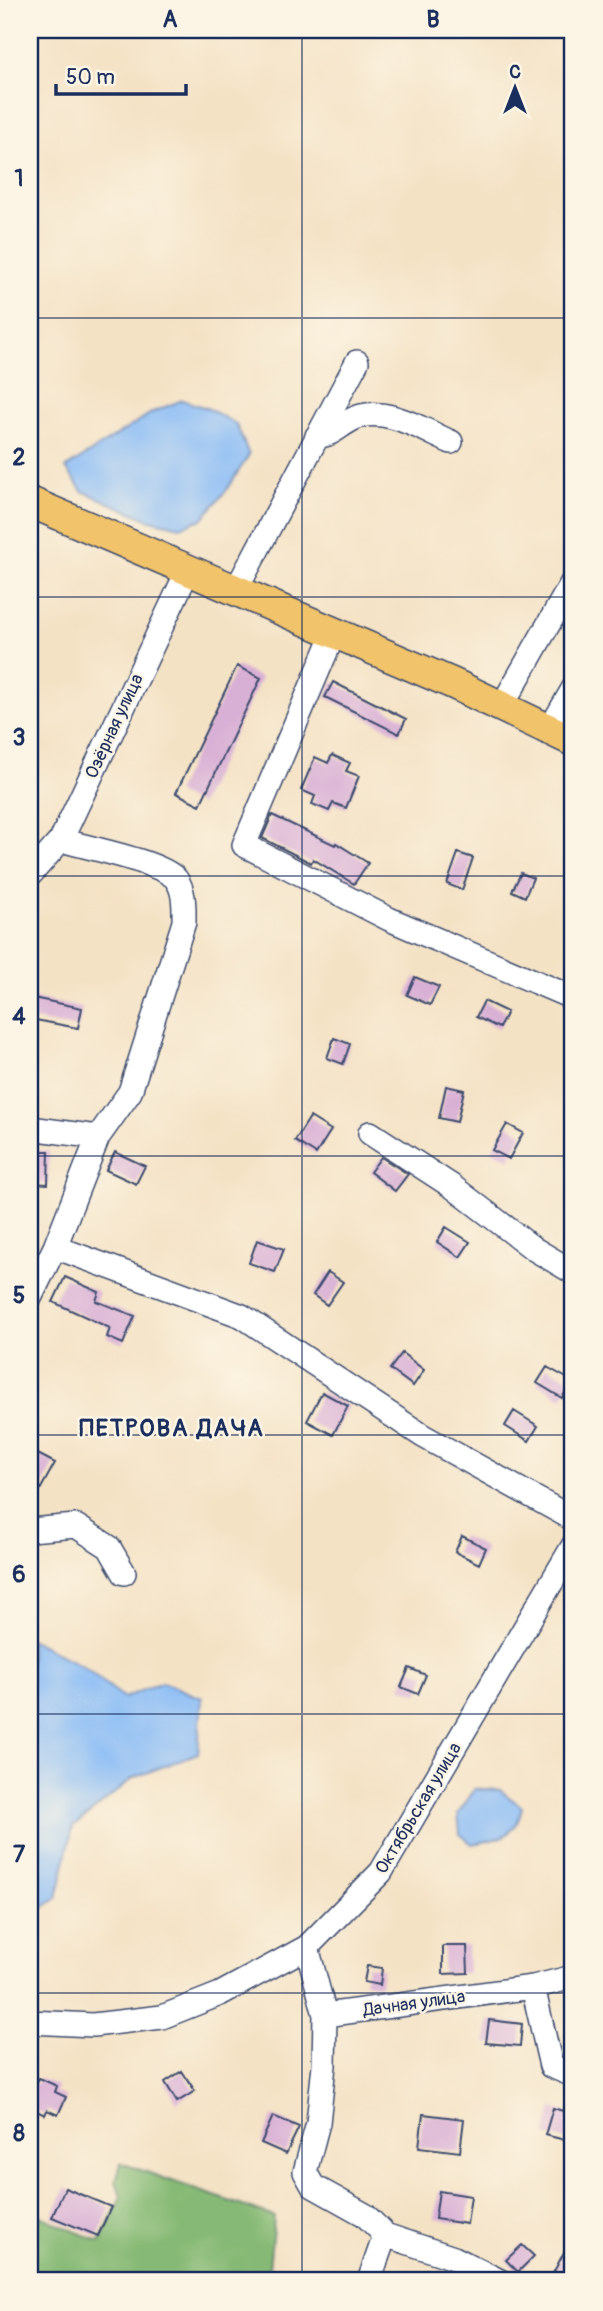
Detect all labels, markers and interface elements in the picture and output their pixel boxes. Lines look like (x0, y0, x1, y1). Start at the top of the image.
text: A (163, 5, 178, 34)
text: B (426, 5, 440, 34)
scale bar (56, 52, 186, 96)
north arrow (480, 52, 550, 122)
text: С (509, 60, 521, 84)
text: 50 m (66, 64, 115, 91)
text: 1 (15, 164, 24, 193)
text: 2 (13, 443, 26, 472)
street label: Озёрная улица (80, 670, 149, 782)
text: 3 (13, 723, 25, 752)
text: 4 (12, 1002, 26, 1031)
text: 5 (13, 1281, 25, 1310)
district label: ПЕТРОВА ДАЧА (79, 1414, 265, 1443)
text: 6 (12, 1560, 26, 1589)
street label: Октябрьская улица (370, 1738, 467, 1878)
text: 7 (13, 1840, 26, 1869)
street label: Дачная улица (361, 1985, 467, 2022)
text: 8 (13, 2119, 25, 2148)

